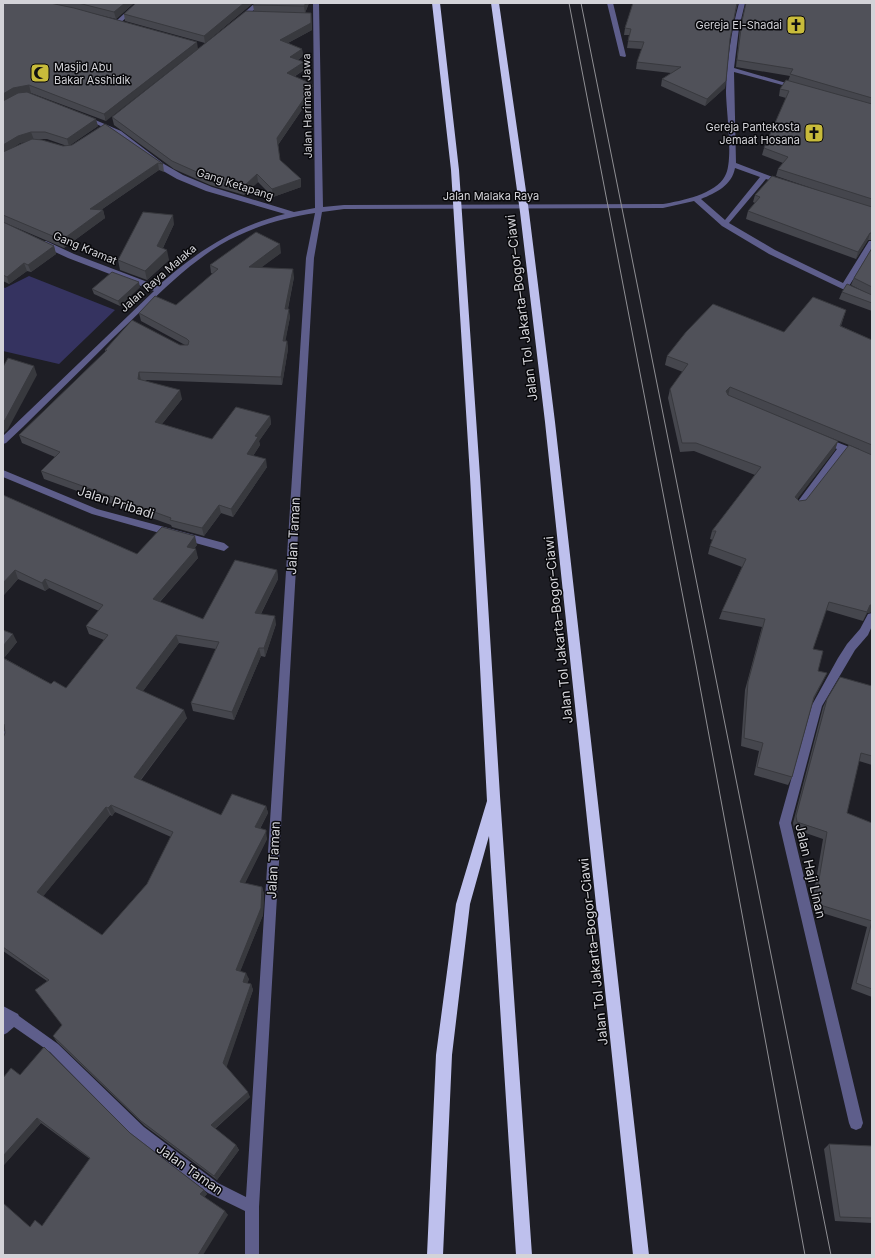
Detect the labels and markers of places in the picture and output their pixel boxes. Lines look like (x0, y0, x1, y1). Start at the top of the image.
church icon: Gereja El-Shadai (785, 14, 807, 36)
place label: Gereja El-Shadai (695, 18, 782, 32)
place label: Masjid Abu Bakar Asshidik (54, 60, 131, 87)
mosque icon: Masjid Abu Bakar Asshidik (29, 62, 51, 84)
place label: Gereja Pantekosta Jemaat Hosana (705, 120, 800, 147)
church icon: Gereja Pantekosta Jemaat Hosana (803, 122, 825, 144)

